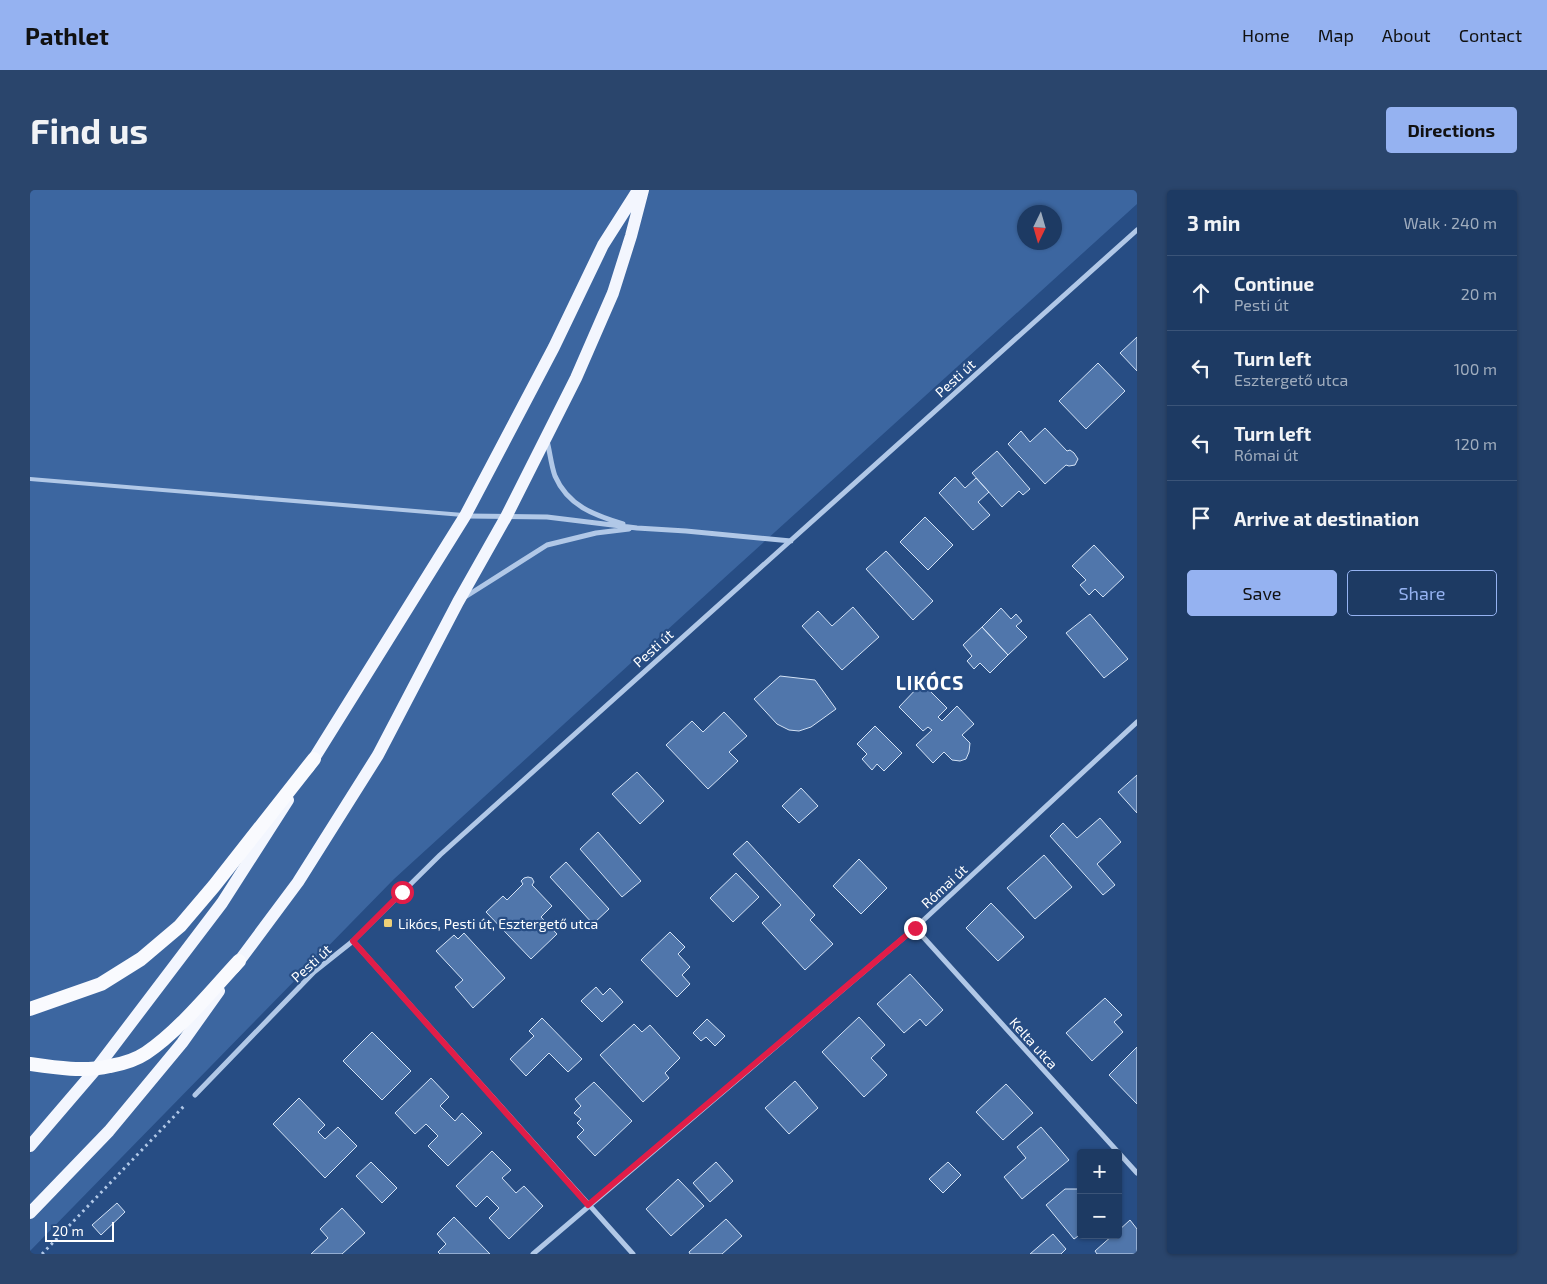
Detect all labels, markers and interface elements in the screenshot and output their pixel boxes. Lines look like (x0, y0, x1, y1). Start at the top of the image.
text: Pathlet (25, 21, 109, 50)
text: Home (1242, 24, 1290, 46)
text: Map (1318, 24, 1354, 46)
text: About (1382, 24, 1431, 46)
text: Contact (1459, 24, 1522, 46)
button: Directions (1386, 107, 1517, 153)
text: Find us (30, 109, 148, 151)
north arrow (1017, 205, 1062, 250)
text: 3 min (1187, 210, 1240, 235)
text: Walk · 240 m (1404, 213, 1497, 232)
text: Continue (1234, 272, 1314, 295)
icon: ahead (1187, 279, 1215, 307)
text: 20 m (1461, 284, 1497, 303)
text: Pesti út (1234, 295, 1289, 314)
text: Turn left (1234, 347, 1311, 370)
icon: left (1187, 354, 1215, 382)
street label: Pesti út (931, 356, 979, 400)
text: 100 m (1454, 359, 1497, 378)
text: Esztergető utca (1234, 370, 1348, 389)
text: Turn left (1234, 422, 1311, 445)
icon: left (1187, 429, 1215, 457)
text: 120 m (1454, 434, 1497, 453)
text: Római út (1234, 445, 1298, 464)
icon: arrive (1187, 504, 1215, 532)
text: Arrive at destination (1234, 507, 1419, 530)
button: Save (1187, 570, 1337, 616)
button: Share (1347, 570, 1497, 616)
street label: Pesti út (629, 626, 677, 670)
district label: LIKÓCS (896, 671, 964, 694)
street label: Római út (918, 861, 970, 911)
route start (391, 881, 414, 904)
place label: Likócs, Pesti út, Esztergető utca (398, 915, 598, 932)
marker: Likócs, Pesti út, Esztergető utca (382, 917, 394, 929)
route end (904, 917, 927, 940)
street label: Pesti út (287, 941, 335, 985)
street label: Kelta utca (1006, 1014, 1062, 1072)
map controls (1077, 1149, 1122, 1239)
button: + (1077, 1149, 1122, 1194)
button: − (1077, 1194, 1122, 1239)
scale bar (45, 1219, 114, 1242)
text: 20 m (52, 1222, 84, 1239)

